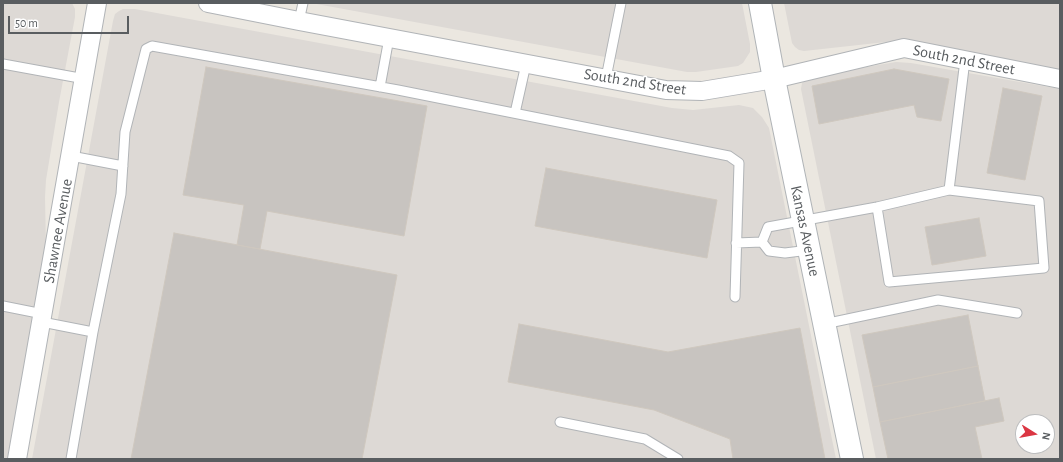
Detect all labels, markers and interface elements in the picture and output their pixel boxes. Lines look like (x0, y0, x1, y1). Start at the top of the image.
scale bar (10, 8, 131, 34)
text: 50 m (15, 17, 38, 29)
street label: South 2nd Street (911, 41, 1017, 79)
street label: South 2nd Street (582, 64, 688, 100)
street label: Shawnee Avenue (39, 177, 77, 285)
street label: Kansas Avenue (786, 184, 824, 278)
north arrow (1015, 414, 1055, 454)
text: N (1040, 431, 1052, 441)

